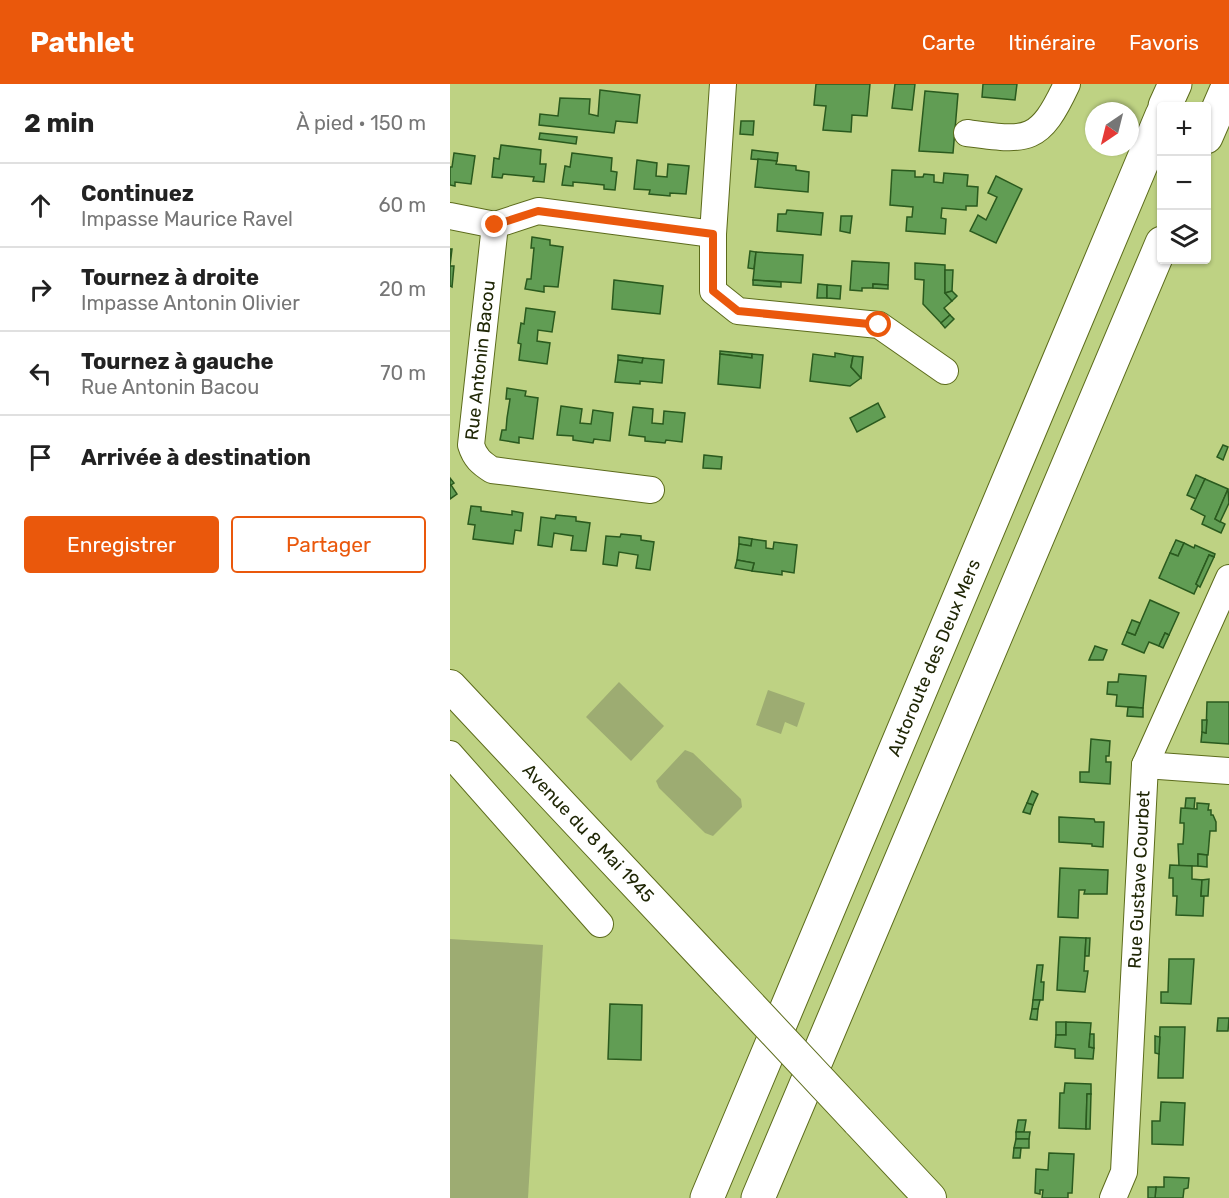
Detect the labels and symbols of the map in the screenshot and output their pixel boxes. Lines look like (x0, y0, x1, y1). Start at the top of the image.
north arrow (1085, 102, 1139, 156)
route end (481, 211, 507, 237)
street label: Rue Antonin Bacou (461, 279, 500, 441)
route start (865, 311, 891, 337)
street label: Autoroute des Deux Mers (883, 556, 985, 760)
street label: Avenue du 8 Mai 1945 (518, 759, 659, 907)
street label: Rue Gustave Courbet (1124, 790, 1155, 969)

